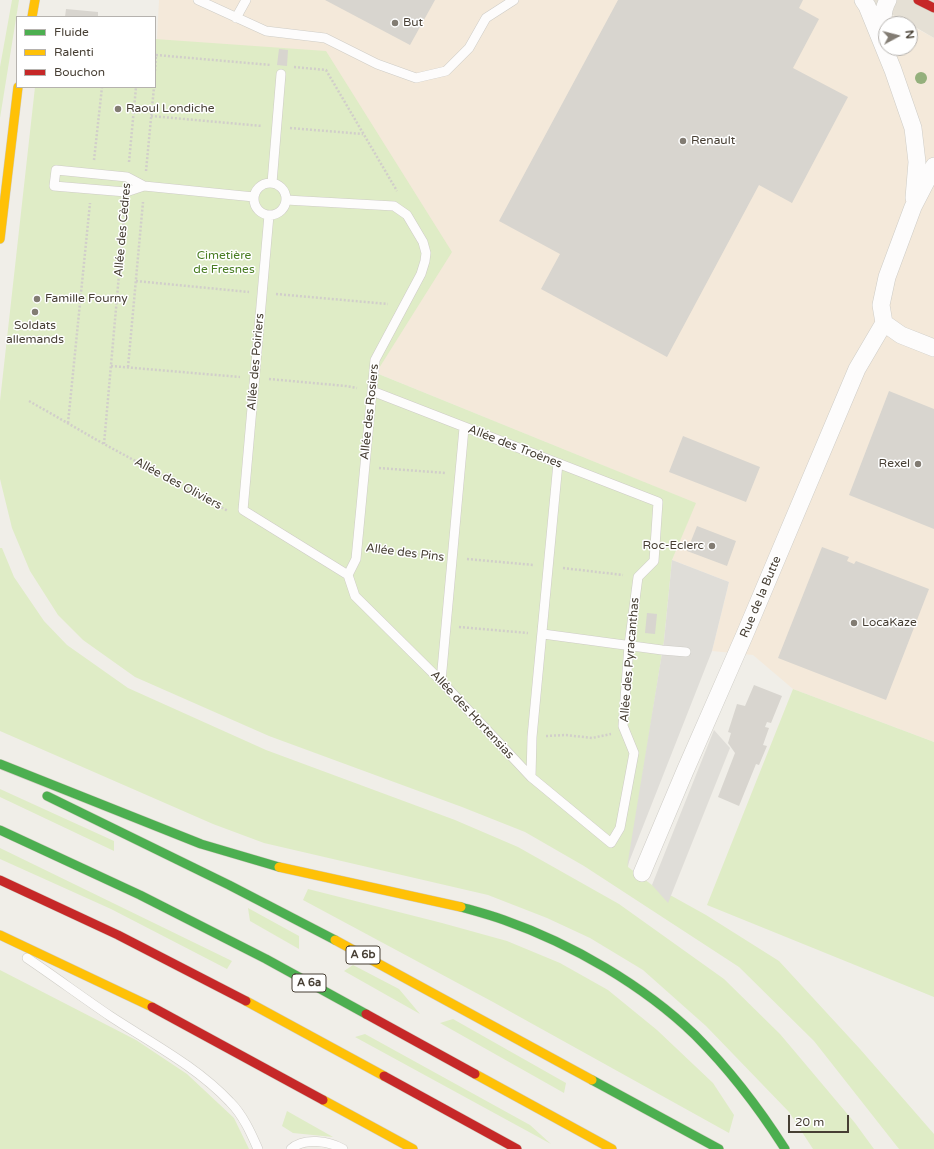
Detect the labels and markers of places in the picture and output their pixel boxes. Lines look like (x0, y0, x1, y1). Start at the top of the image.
place label: But (403, 16, 423, 30)
marker: But (390, 18, 400, 28)
place label: Raoul Londiche (126, 102, 215, 116)
marker: Raoul Londiche (113, 104, 123, 114)
place label: Renault (691, 134, 735, 148)
marker: Renault (678, 136, 688, 146)
place label: Famille Fourny (45, 292, 128, 306)
marker: Famille Fourny (32, 294, 42, 304)
marker: Soldats allemands (30, 307, 40, 317)
place label: Soldats allemands (6, 319, 64, 347)
place label: Rexel (879, 457, 910, 471)
marker: Rexel (913, 459, 923, 469)
place label: Roc-Eclerc (643, 539, 704, 553)
marker: Roc-Eclerc (707, 541, 717, 551)
place label: LocaKaze (862, 616, 917, 630)
marker: LocaKaze (849, 618, 859, 628)

